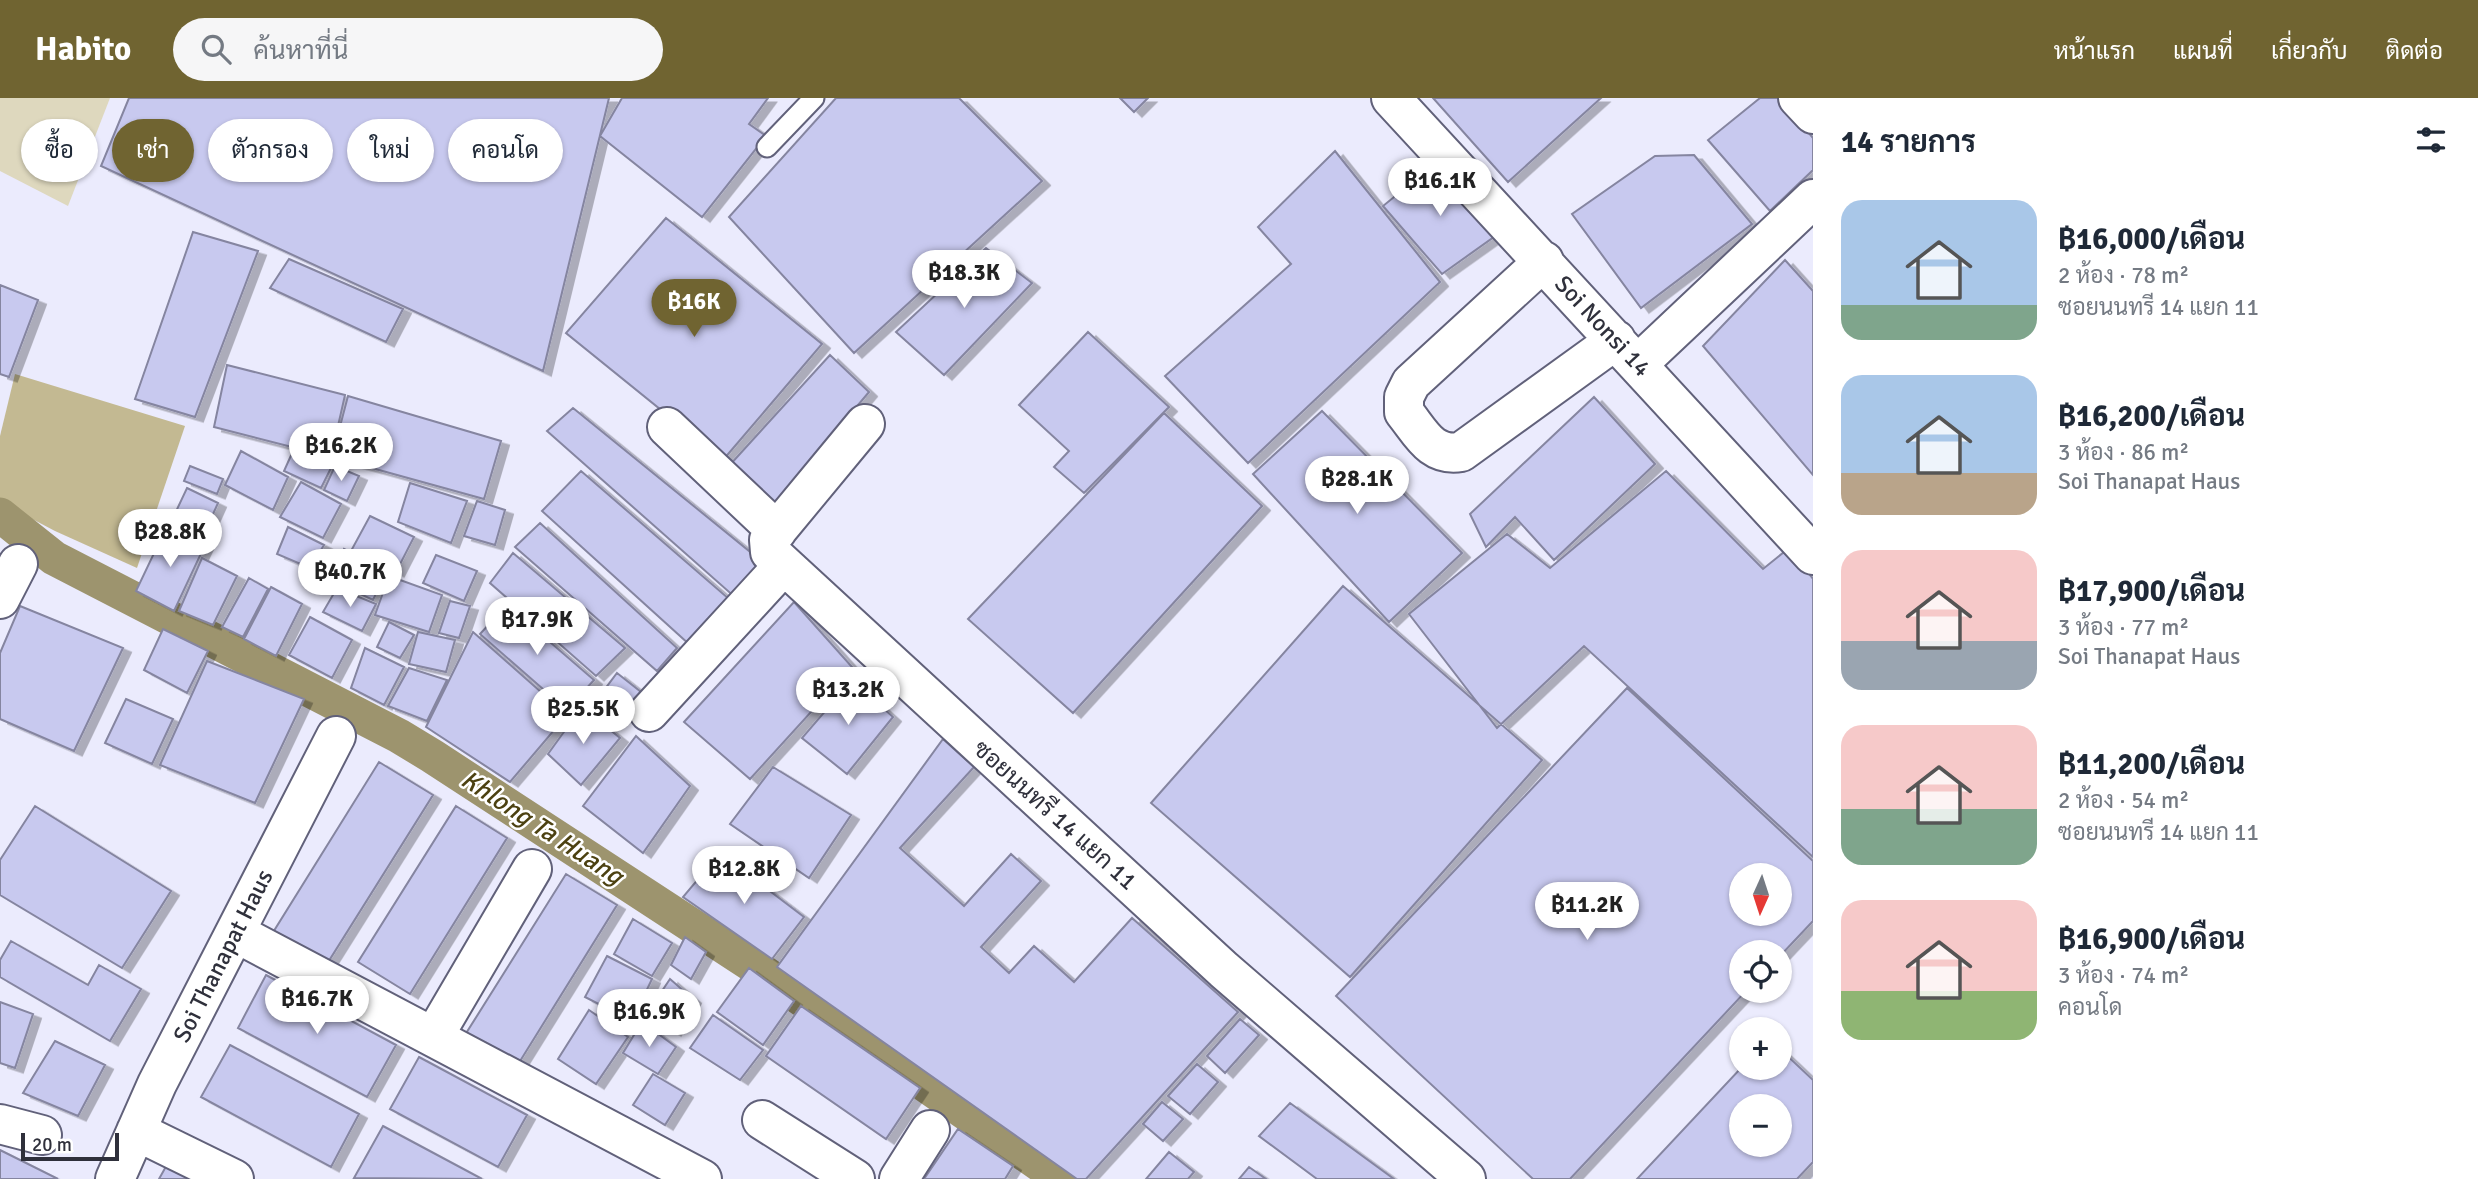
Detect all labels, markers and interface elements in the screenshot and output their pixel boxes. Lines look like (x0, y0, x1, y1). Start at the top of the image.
search box (173, 18, 663, 81)
text: Habito (35, 29, 131, 70)
icon: search (197, 30, 235, 68)
text: ค้นหาที่นี่ (253, 35, 348, 67)
text: หน้าแรก (2054, 36, 2135, 66)
text: แผนที่ (2173, 36, 2233, 66)
text: เกี่ยวกับ (2271, 36, 2348, 66)
text: ติดต่อ (2386, 36, 2443, 66)
chip: ซื้อ (21, 119, 98, 182)
chip: เช่า (112, 119, 194, 182)
chip: ตัวกรอง (208, 119, 333, 182)
chip: ใหม่ (347, 119, 434, 182)
chip: คอนโด (448, 119, 563, 182)
icon: filters (2412, 121, 2450, 159)
text: 14 รายการ (1841, 124, 1976, 161)
pin: ฿16.1K (1383, 158, 1497, 218)
text: ฿16.1K (1404, 166, 1476, 195)
text: ฿16,000/เดือน (2058, 221, 2245, 258)
icon: home (1897, 228, 1981, 312)
pin: ฿18.3K (907, 250, 1021, 310)
text: ฿18.3K (928, 258, 1000, 287)
text: 2 ห้อง · 78 m² (2058, 261, 2189, 290)
street label: Soi Nonsi 14 (1548, 269, 1658, 383)
pin: ฿16K (653, 280, 735, 339)
text: ฿16K (668, 287, 720, 316)
text: ซอยนนทรี 14 แยก 11 (2058, 293, 2259, 322)
text: ฿16,200/เดือน (2058, 398, 2245, 435)
icon: home (1897, 403, 1981, 487)
pin: ฿16.2K (284, 424, 398, 483)
text: ฿16.2K (305, 431, 377, 460)
text: 3 ห้อง · 86 m² (2058, 438, 2189, 467)
pin: ฿28.1K (1300, 456, 1414, 516)
text: ฿28.1K (1321, 464, 1393, 493)
text: Soi Thanapat Haus (2058, 467, 2240, 496)
pin: ฿28.8K (113, 510, 227, 569)
text: ฿28.8K (134, 517, 206, 546)
pin: ฿40.7K (293, 550, 407, 609)
text: ฿40.7K (314, 557, 386, 586)
text: ฿17,900/เดือน (2058, 573, 2245, 610)
icon: home (1897, 578, 1981, 662)
pin: ฿17.9K (480, 598, 594, 657)
text: ฿17.9K (501, 605, 573, 634)
text: 3 ห้อง · 77 m² (2058, 613, 2189, 642)
text: Soi Thanapat Haus (2058, 642, 2240, 671)
pin: ฿13.2K (791, 668, 905, 727)
text: ฿13.2K (812, 675, 884, 704)
pin: ฿25.5K (526, 686, 640, 746)
text: ฿25.5K (547, 694, 619, 723)
street label: ซอยนนทรี 14 แยก 11 (967, 734, 1143, 896)
text: ฿11,200/เดือน (2058, 746, 2245, 783)
icon: home (1897, 753, 1981, 837)
water label: Khlong Ta Huang (455, 764, 631, 894)
text: 2 ห้อง · 54 m² (2058, 786, 2189, 815)
text: ซอยนนทรี 14 แยก 11 (2058, 818, 2259, 847)
pin: ฿12.8K (687, 846, 801, 906)
text: ฿12.8K (708, 854, 780, 883)
north arrow (1729, 863, 1792, 926)
map controls (1729, 863, 1792, 1157)
street label: Soi Thanapat Haus (166, 864, 280, 1048)
pin: ฿11.2K (1530, 882, 1644, 942)
text: ฿11.2K (1551, 890, 1623, 919)
text: ฿16,900/เดือน (2058, 921, 2245, 958)
icon: home (1897, 928, 1981, 1012)
button: locate (1729, 940, 1792, 1003)
text: 3 ห้อง · 74 m² (2058, 961, 2189, 990)
pin: ฿16.7K (260, 976, 374, 1036)
text: ฿16.7K (281, 984, 353, 1013)
pin: ฿16.9K (592, 990, 706, 1049)
text: คอนโด (2058, 993, 2122, 1022)
text: ฿16.9K (613, 997, 685, 1026)
button: + (1729, 1017, 1792, 1080)
button: − (1729, 1094, 1792, 1157)
scale bar (21, 1130, 119, 1162)
text: 20 m (32, 1133, 72, 1157)

